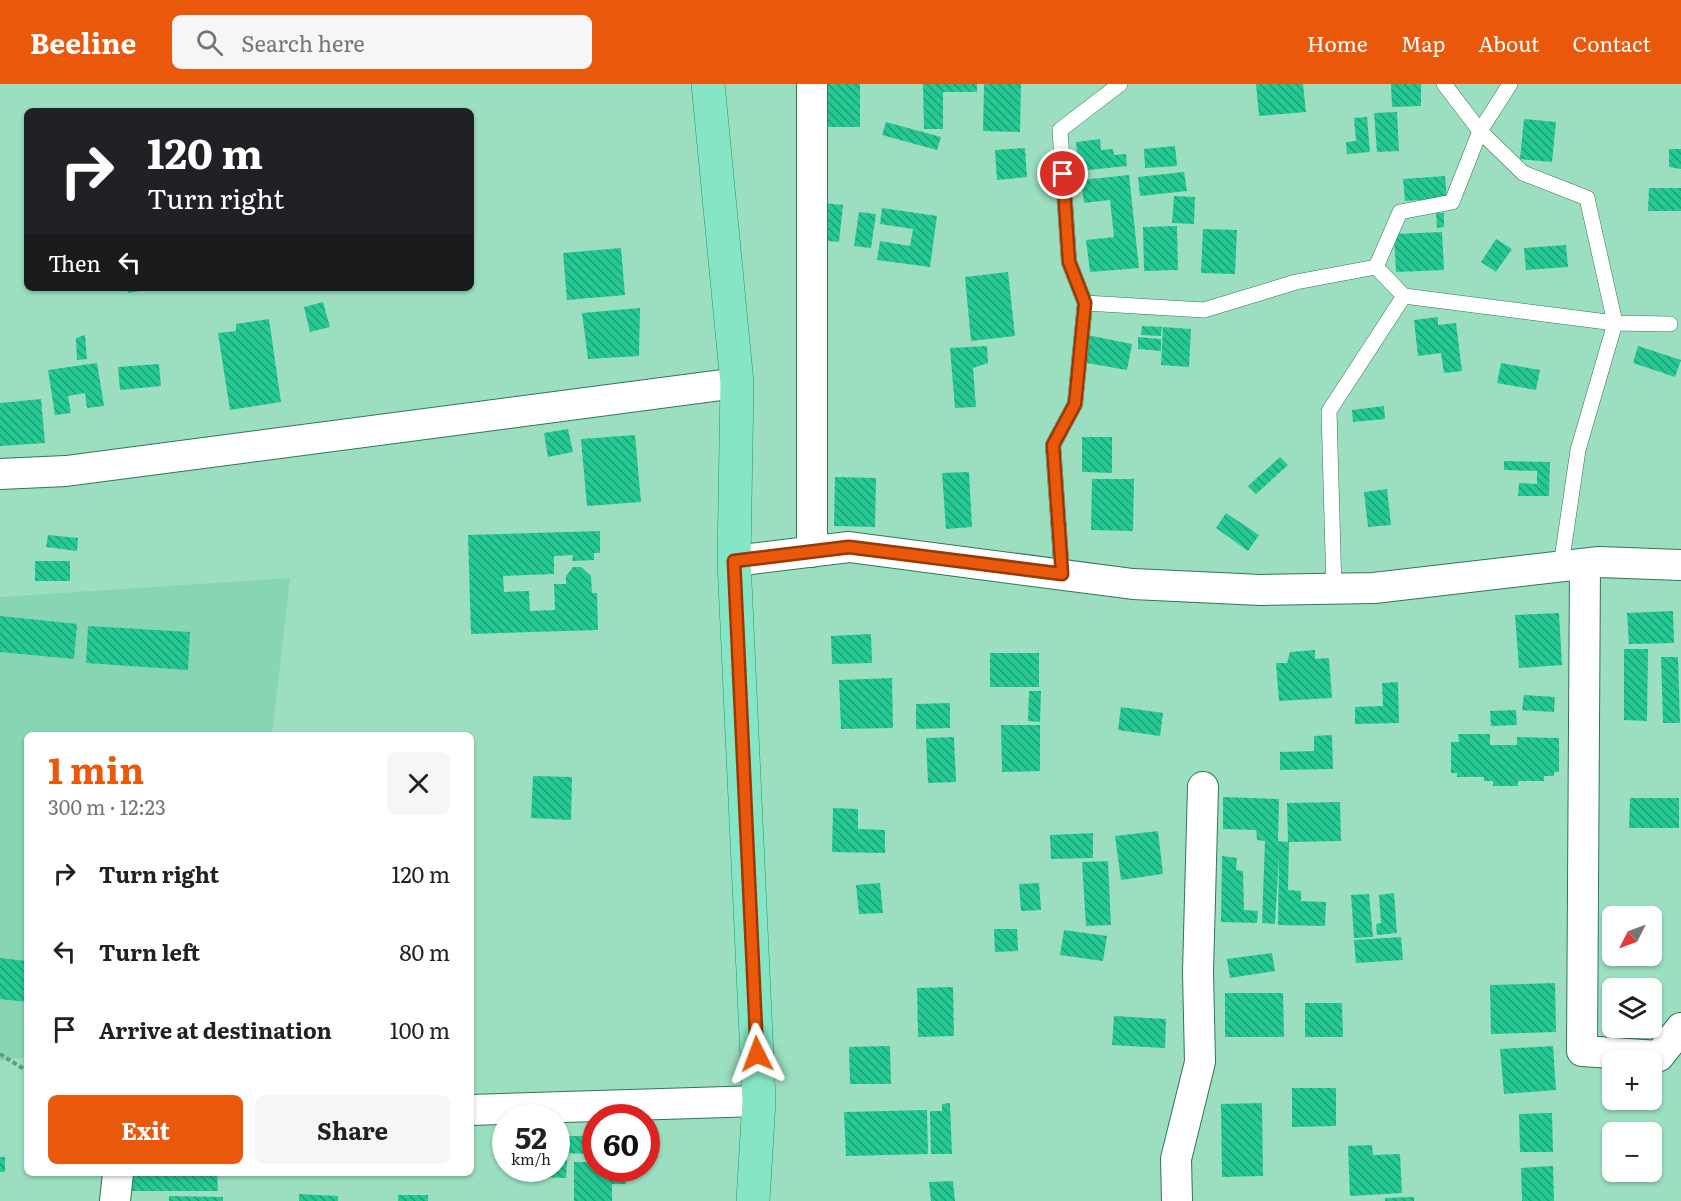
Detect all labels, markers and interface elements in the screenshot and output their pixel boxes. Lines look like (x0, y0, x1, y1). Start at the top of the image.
search box (172, 15, 592, 69)
text: Beeline (30, 21, 136, 63)
icon: search (193, 26, 226, 59)
text: Search here (241, 26, 365, 59)
text: Home (1307, 27, 1368, 58)
text: Map (1401, 27, 1445, 58)
text: About (1478, 27, 1540, 58)
text: Contact (1573, 27, 1651, 58)
text: 120 m (147, 120, 263, 182)
icon: right (48, 132, 126, 210)
pin (1037, 148, 1088, 199)
icon: arrive (1046, 157, 1079, 190)
text: Turn right (147, 177, 284, 217)
text: Then (48, 246, 101, 279)
icon: left (113, 246, 146, 279)
text: 1 min (48, 742, 144, 795)
button: close (387, 752, 450, 815)
text: 300 m · 12:23 (48, 791, 166, 821)
icon: right (48, 857, 81, 890)
text: Turn right (99, 857, 219, 890)
text: 120 m (391, 857, 450, 890)
north arrow (1602, 906, 1662, 966)
map controls (1602, 906, 1662, 1182)
icon: left (48, 935, 81, 968)
text: Turn left (99, 935, 200, 968)
text: 80 m (399, 935, 450, 968)
button: layers (1602, 978, 1662, 1038)
icon: arrive (48, 1013, 81, 1046)
text: Arrive at destination (99, 1013, 332, 1046)
text: 100 m (390, 1013, 450, 1046)
position arrow (725, 1022, 789, 1086)
button: + (1602, 1050, 1662, 1110)
button: Exit (48, 1095, 243, 1164)
button: Share (255, 1095, 450, 1164)
speed limit sign: 60 (582, 1104, 660, 1182)
text: 52 (515, 1114, 547, 1158)
button: − (1602, 1122, 1662, 1182)
text: km/h (511, 1147, 551, 1170)

